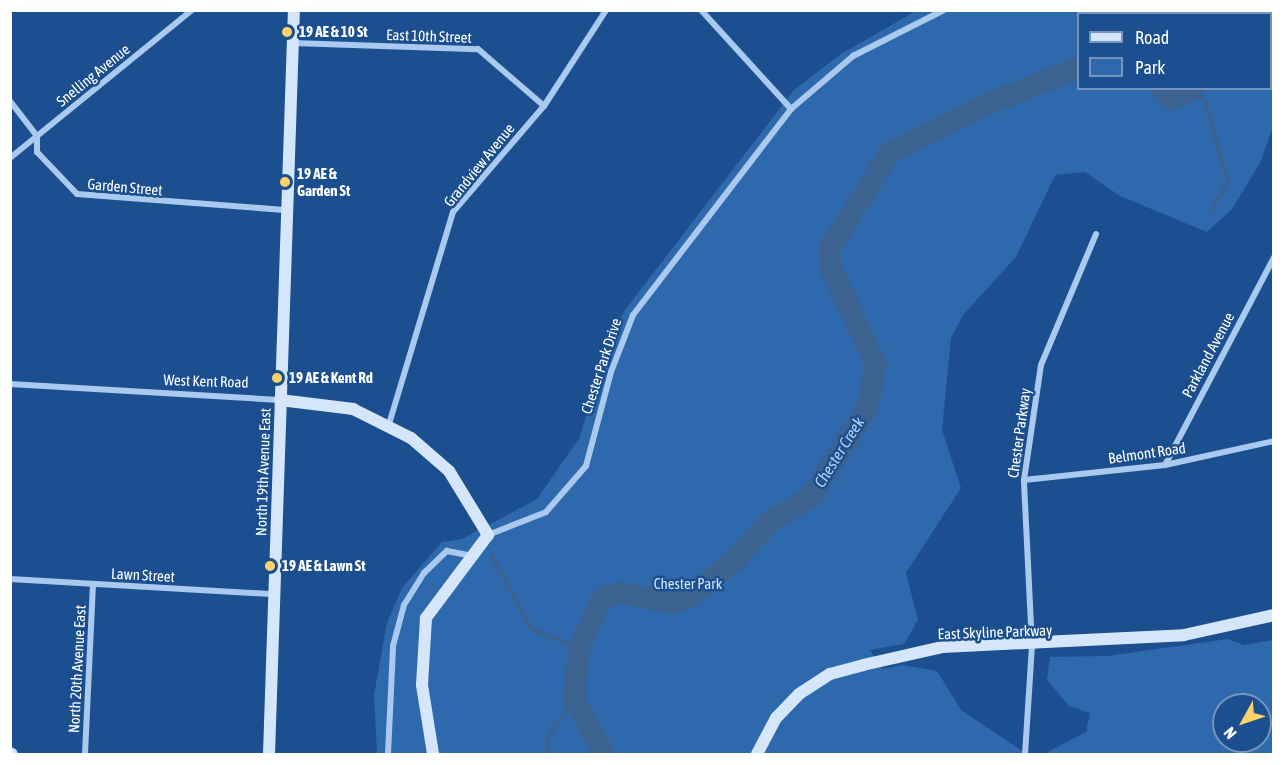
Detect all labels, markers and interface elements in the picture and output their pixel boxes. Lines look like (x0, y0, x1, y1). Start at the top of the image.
legend (1077, 12, 1272, 90)
place label: 19 AE & 10 St (299, 23, 368, 41)
marker: 19 AE & 10 St (280, 25, 294, 39)
street label: East 10th Street (386, 26, 472, 46)
text: Road (1135, 27, 1169, 48)
street label: Snelling Avenue (53, 40, 133, 110)
text: Park (1135, 57, 1165, 78)
street label: Grandview Avenue (440, 120, 518, 210)
place label: 19 AE & Garden St (297, 164, 350, 199)
street label: Garden Street (87, 175, 163, 199)
marker: 19 AE & Garden St (278, 175, 292, 189)
street label: Parkland Avenue (1178, 309, 1238, 401)
street label: Chester Park Drive (577, 316, 625, 416)
place label: 19 AE & Kent Rd (289, 369, 373, 387)
street label: West Kent Road (163, 371, 249, 391)
marker: 19 AE & Kent Rd (270, 371, 284, 385)
street label: Chester Parkway (1004, 387, 1034, 479)
street label: North 19th Avenue East (252, 408, 274, 536)
water label: Chester Creek (810, 413, 868, 491)
street label: Belmont Road (1107, 439, 1187, 467)
place label: 19 AE & Lawn St (282, 557, 365, 575)
marker: 19 AE & Lawn St (263, 559, 277, 573)
street label: Lawn Street (111, 564, 175, 586)
park label: Chester Park (654, 575, 722, 593)
street label: North 20th Avenue East (65, 605, 89, 733)
street label: East Skyline Parkway (937, 621, 1053, 643)
north arrow (1212, 693, 1272, 753)
text: N (1220, 724, 1240, 743)

